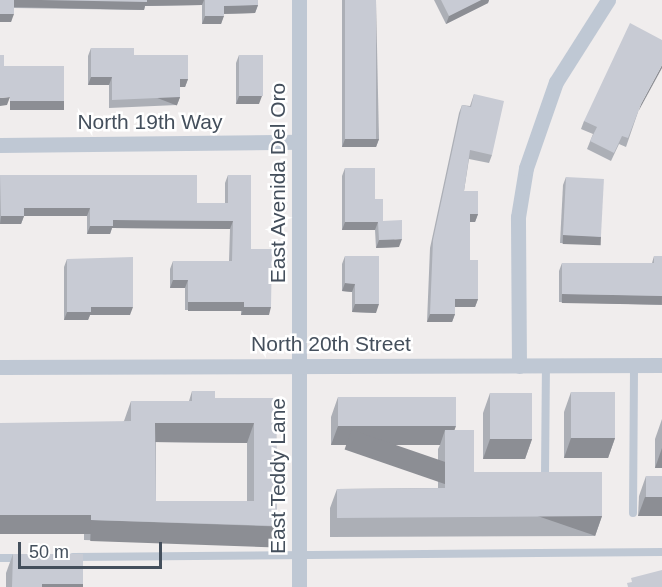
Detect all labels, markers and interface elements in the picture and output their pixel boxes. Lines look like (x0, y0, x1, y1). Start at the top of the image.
street label: East Avenida Del Oro (265, 82, 291, 284)
street label: North 19th Way (77, 109, 223, 135)
street label: North 20th Street (251, 331, 411, 357)
street label: East Teddy Lane (265, 398, 291, 554)
scale bar (21, 530, 165, 568)
text: 50 m (29, 542, 69, 562)

